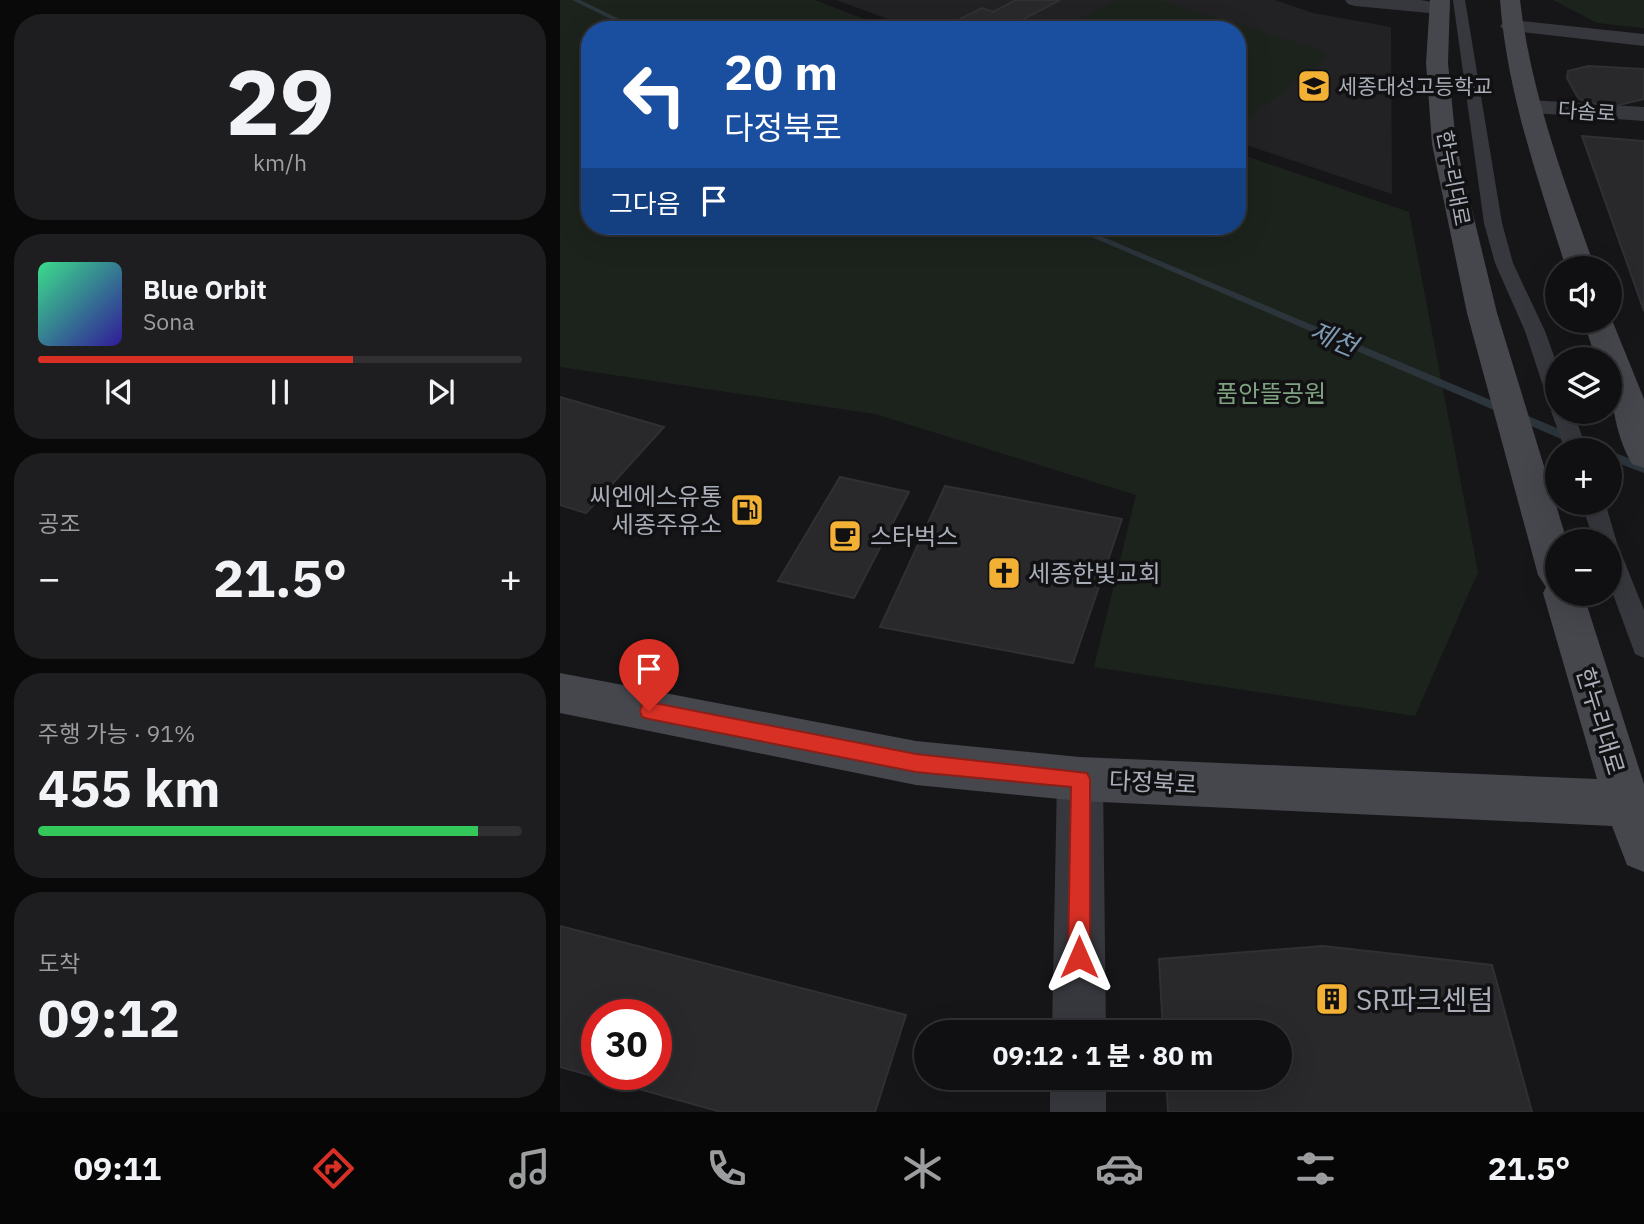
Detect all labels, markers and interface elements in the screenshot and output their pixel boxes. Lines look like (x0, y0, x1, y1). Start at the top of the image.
text: 20 m (724, 40, 838, 103)
text: 29 (225, 42, 335, 160)
icon: left (609, 49, 700, 140)
school or university icon: 세종대성고등학교 (1295, 67, 1333, 105)
place label: 세종대성고등학교 (1338, 72, 1493, 100)
street label: 다솜로 (1557, 95, 1617, 127)
text: 다정북로 (724, 106, 842, 148)
street label: 한누리대로 (1431, 128, 1477, 228)
text: km/h (253, 147, 307, 177)
icon: arrive (695, 182, 733, 220)
text: 그다음 (609, 186, 681, 220)
map controls (1545, 256, 1622, 606)
button: sound (1545, 256, 1622, 333)
text: Blue Orbit (143, 272, 267, 306)
text: Sona (143, 306, 195, 336)
water label: 제천 (1305, 313, 1365, 364)
button: layers (1545, 347, 1622, 424)
icon: previous (100, 373, 138, 411)
icon: pause (261, 373, 299, 411)
icon: next (422, 373, 460, 411)
park label: 품안뜰공원 (1216, 377, 1326, 409)
button: + (1545, 438, 1622, 515)
place label: 씨엔에스유통 세종주유소 (590, 480, 722, 540)
fuel station icon: 씨엔에스유통 세종주유소 (728, 491, 766, 529)
text: 공조 (38, 508, 80, 538)
cafe icon: 스타벅스 (826, 517, 864, 555)
place label: 스타벅스 (870, 520, 958, 552)
button: − (1545, 529, 1622, 606)
text: 21.5° (213, 544, 347, 611)
text: − (38, 553, 61, 602)
text: + (499, 553, 522, 602)
church icon: 세종한빛교회 (985, 554, 1023, 592)
place label: 세종한빛교회 (1028, 557, 1160, 589)
pin (619, 639, 679, 711)
icon: arrive (630, 650, 668, 688)
street label: 한누리대로 (1570, 664, 1632, 778)
text: 주행 가능 · 91% (38, 718, 195, 748)
text: 455 km (38, 754, 220, 821)
street label: 다정북로 (1108, 764, 1198, 800)
position arrow (1042, 920, 1116, 994)
text: 도착 (38, 948, 80, 978)
building icon: SR파크센텀 (1313, 980, 1351, 1018)
place label: SR파크센텀 (1356, 981, 1493, 1018)
text: 09:12 (38, 984, 180, 1051)
speed limit sign: 30 (581, 999, 672, 1090)
text: 09:12 · 1 분 · 80 m (993, 1038, 1213, 1072)
icon: directions (309, 1144, 358, 1193)
icon: music (505, 1144, 554, 1193)
icon: phone (702, 1144, 751, 1193)
icon: climate (898, 1144, 947, 1193)
icon: car (1095, 1144, 1144, 1193)
icon: filters (1291, 1144, 1340, 1193)
text: 09:11 (74, 1147, 161, 1189)
text: 21.5° (1488, 1147, 1570, 1189)

